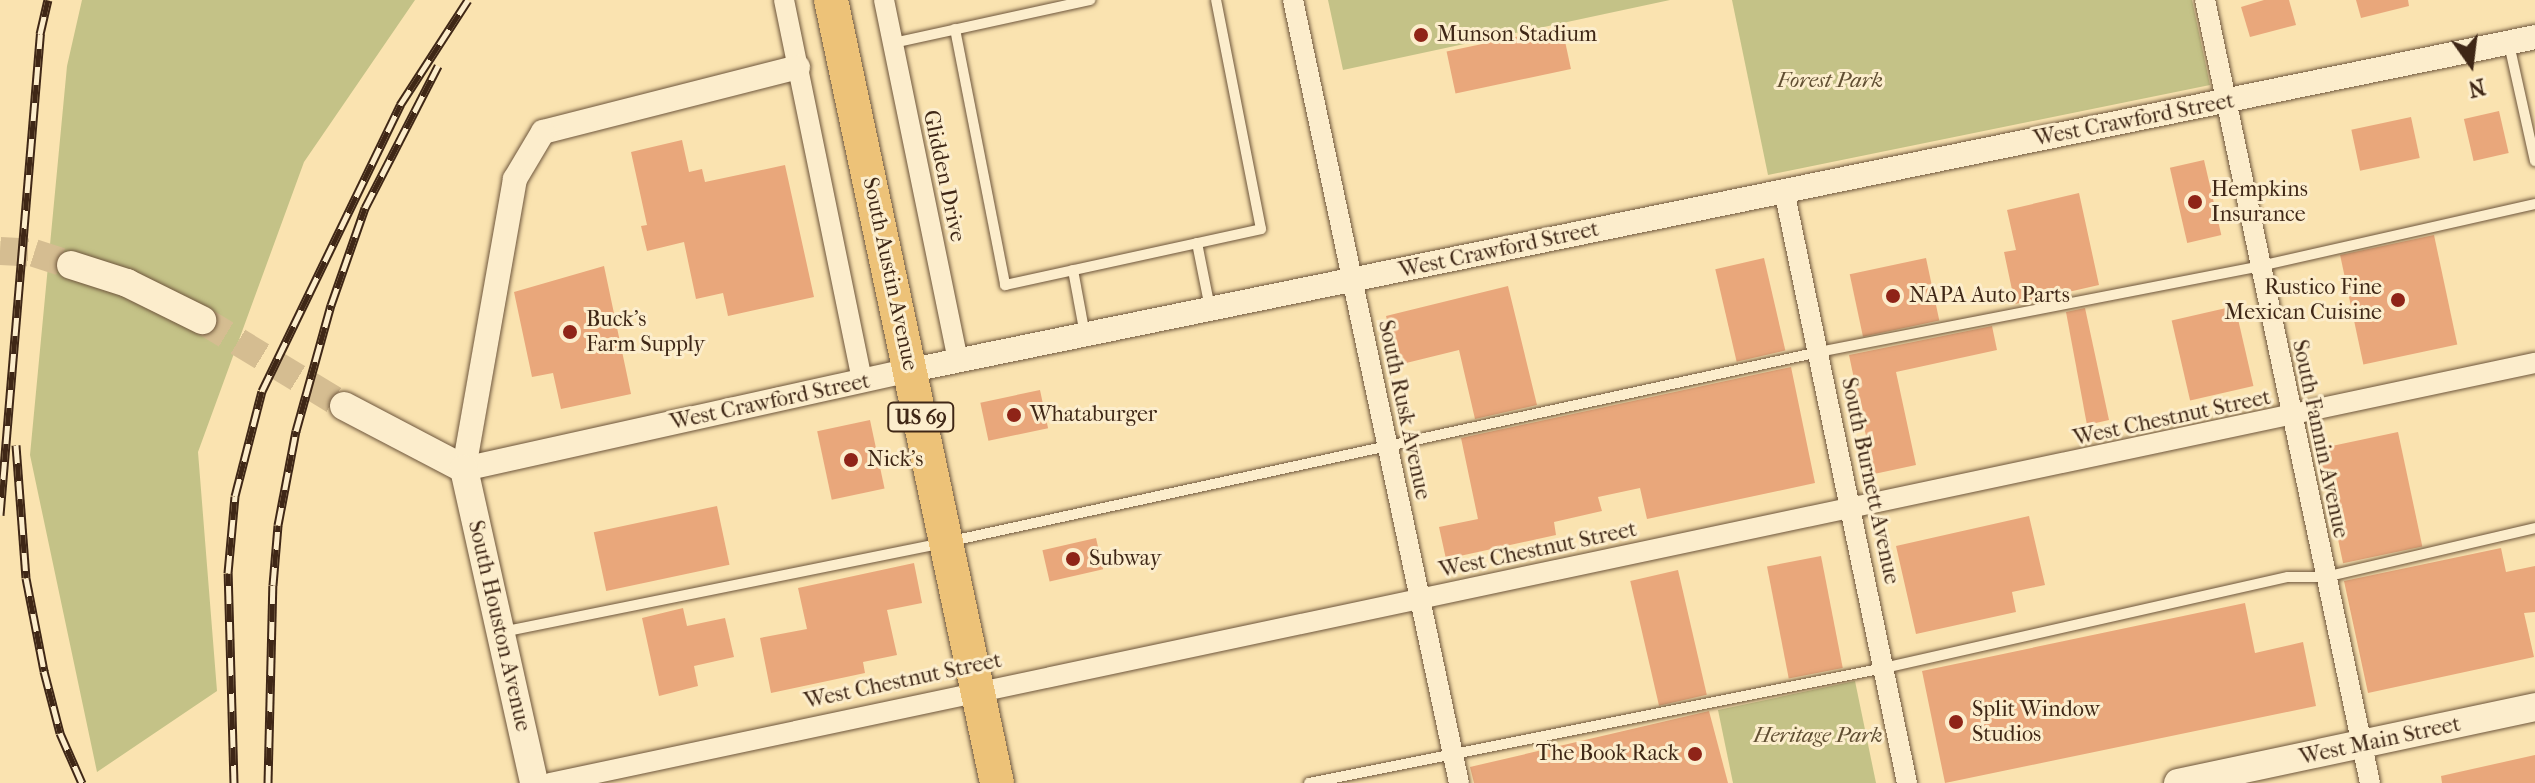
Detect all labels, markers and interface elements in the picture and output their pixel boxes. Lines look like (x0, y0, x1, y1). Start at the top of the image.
place label: Munson Stadium (1437, 22, 1597, 48)
north arrow (2431, 24, 2511, 104)
marker: Munson Stadium (1412, 26, 1430, 44)
park label: Forest Park (1777, 68, 1883, 94)
text: N (2466, 73, 2488, 102)
street label: West Crawford Street (2032, 88, 2236, 152)
street label: Glidden Drive (917, 108, 971, 244)
street label: South Austin Avenue (857, 175, 923, 373)
place label: Hempkins Insurance (2211, 176, 2308, 228)
marker: Hempkins Insurance (2186, 193, 2204, 211)
street label: West Crawford Street (1397, 216, 1601, 284)
place label: Rustico Fine Mexican Cuisine (2224, 274, 2382, 326)
place label: NAPA Auto Parts (1909, 283, 2070, 309)
marker: NAPA Auto Parts (1884, 287, 1902, 305)
marker: Rustico Fine Mexican Cuisine (2389, 291, 2407, 309)
place label: Buck's Farm Supply (586, 306, 705, 358)
street label: South Rusk Avenue (1372, 318, 1436, 502)
marker: Buck's Farm Supply (561, 323, 579, 341)
street label: South Fannin Avenue (2286, 337, 2354, 541)
street label: West Crawford Street (668, 368, 872, 436)
street label: South Burnett Avenue (1835, 375, 1905, 587)
street label: West Chestnut Street (2071, 384, 2273, 452)
road number: US 69 (887, 401, 955, 433)
place label: Whataburger (1030, 402, 1157, 428)
marker: Whataburger (1005, 406, 1023, 424)
place label: Nick's (867, 447, 923, 473)
marker: Nick's (842, 451, 860, 469)
street label: West Chestnut Street (1437, 516, 1639, 584)
street label: South Houston Avenue (462, 518, 536, 734)
place label: Subway (1089, 546, 1161, 572)
marker: Subway (1064, 550, 1082, 568)
street label: West Chestnut Street (802, 647, 1004, 715)
place label: Split Window Studios (1972, 696, 2100, 748)
street label: West Main Street (2297, 711, 2463, 771)
marker: Split Window Studios (1947, 713, 1965, 731)
park label: Heritage Park (1753, 723, 1883, 749)
place label: The Book Rack (1536, 741, 1679, 767)
marker: The Book Rack (1686, 745, 1704, 763)

